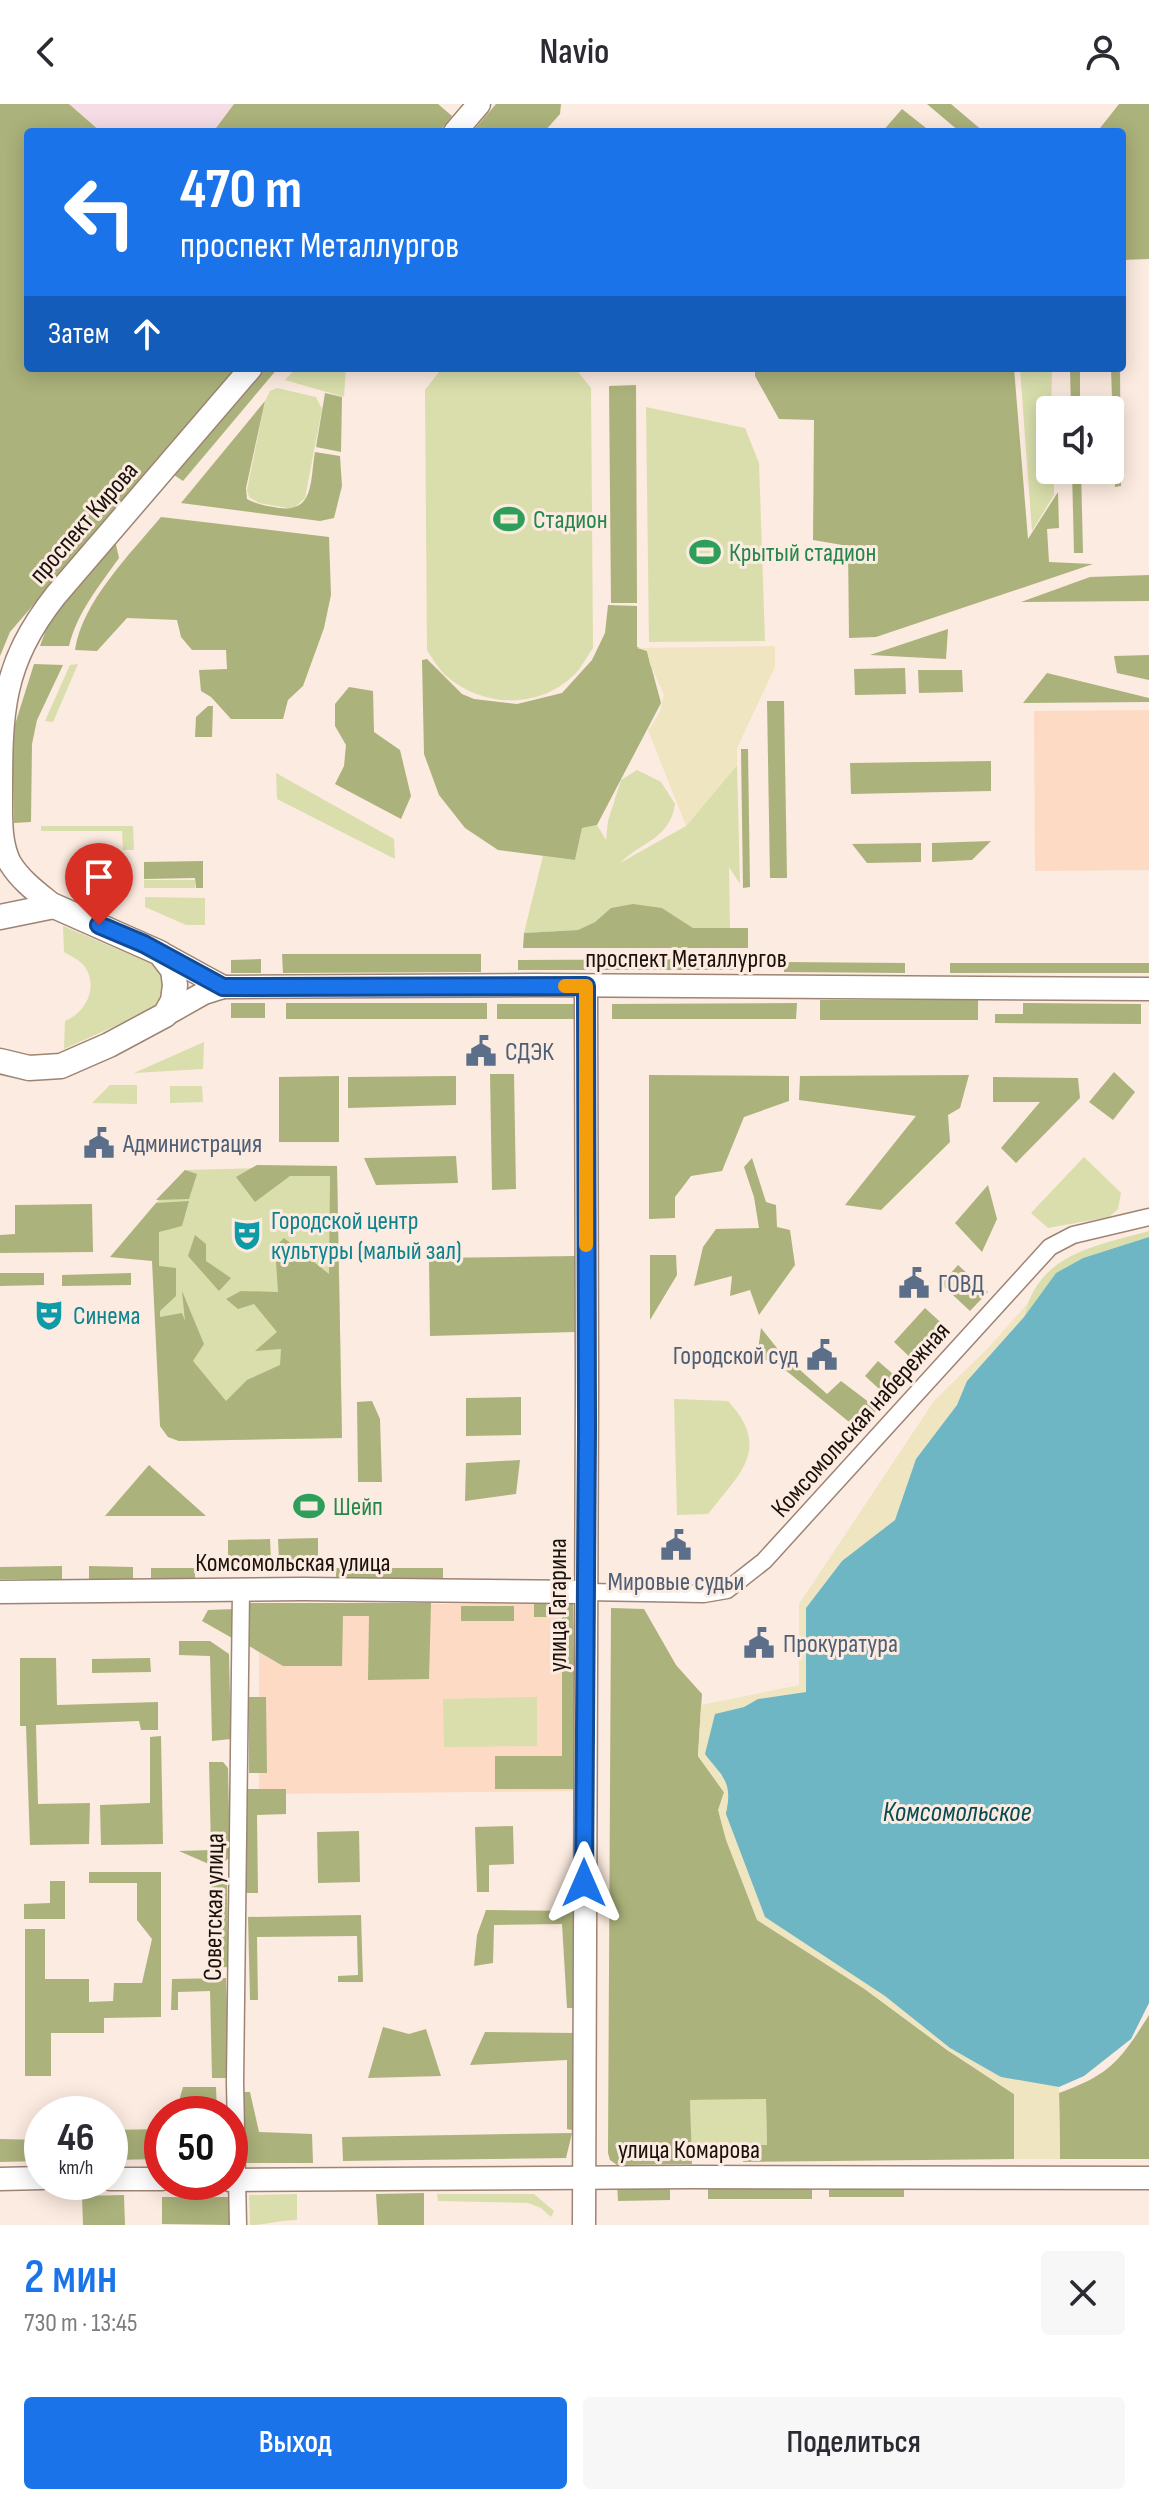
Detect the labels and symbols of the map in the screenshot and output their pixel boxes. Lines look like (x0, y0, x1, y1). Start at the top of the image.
street label: проспект Кирова (23, 456, 145, 590)
sports icon: Стадион (492, 502, 526, 536)
place label: Стадион (533, 505, 608, 536)
sports icon: Крытый стадион (688, 535, 722, 569)
place label: Крытый стадион (729, 538, 876, 569)
pin (65, 843, 133, 925)
street label: проспект Металлургов (585, 944, 787, 975)
public building icon: СДЭК (464, 1034, 498, 1068)
place label: СДЭК (505, 1037, 554, 1068)
public building icon: Администрация (82, 1126, 116, 1160)
place label: Администрация (122, 1129, 262, 1160)
place label: Городской центр культуры (малый зал) (271, 1206, 462, 1267)
theatre icon: Городской центр культуры (малый зал) (230, 1218, 264, 1252)
public building icon: ГОВД (897, 1266, 931, 1300)
place label: ГОВД (938, 1269, 984, 1300)
theatre icon: Синема (32, 1298, 66, 1332)
place label: Синема (73, 1301, 140, 1332)
street label: Комсомольская набережная (765, 1316, 957, 1524)
public building icon: Городской суд (805, 1338, 839, 1372)
place label: Городской суд (673, 1341, 798, 1372)
sports icon: Шейп (292, 1489, 326, 1523)
place label: Шейп (333, 1492, 383, 1523)
public building icon: Мировые судьи (659, 1528, 693, 1562)
street label: улица Гагарина (543, 1538, 574, 1672)
street label: Комсомольская улица (195, 1548, 391, 1579)
place label: Мировые судьи (608, 1567, 744, 1598)
public building icon: Прокуратура (742, 1626, 776, 1660)
place label: Прокуратура (783, 1629, 898, 1660)
water label: Комсомольское (883, 1796, 1031, 1829)
street label: Советская улица (198, 1833, 231, 1981)
position arrow (542, 1841, 626, 1925)
speed limit sign: 50 (144, 2096, 248, 2200)
street label: улица Комарова (618, 2135, 760, 2166)

